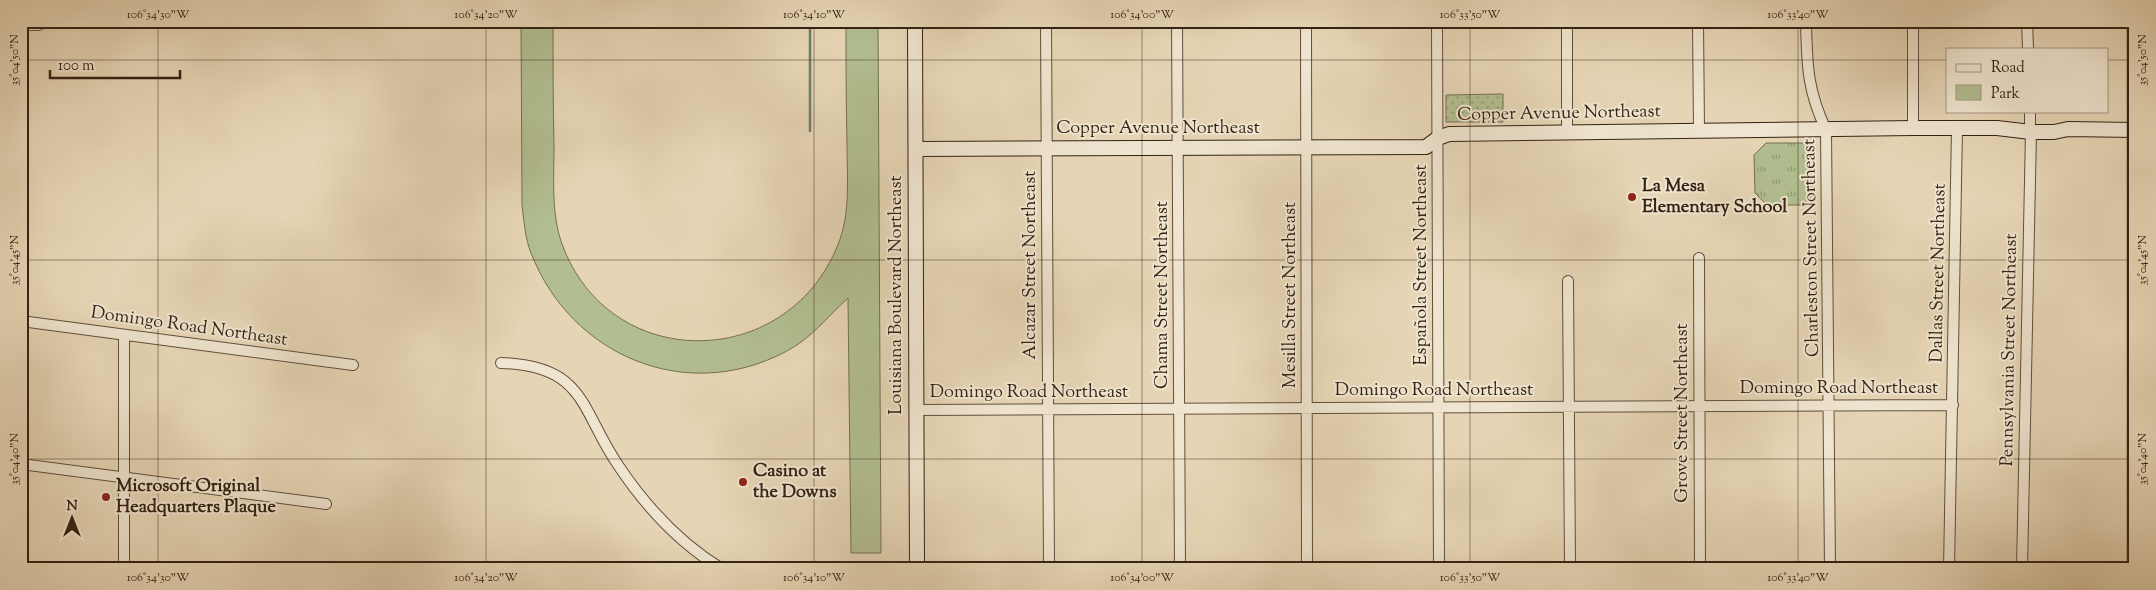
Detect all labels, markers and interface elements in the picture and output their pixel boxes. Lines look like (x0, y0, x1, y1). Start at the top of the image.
text: 106°34'30"W (127, 6, 190, 24)
text: 106°34'20"W (454, 6, 518, 24)
text: 106°34'10"W (783, 6, 846, 24)
text: 106°34'00"W (1110, 6, 1174, 24)
text: 106°33'50"W (1440, 6, 1501, 24)
text: 106°33'40"W (1767, 6, 1829, 24)
text: 35°04'50"N (6, 34, 24, 86)
text: 35°04'50"N (2134, 34, 2152, 86)
scale bar (50, 48, 180, 80)
legend (1946, 48, 2108, 112)
text: 100 m (58, 56, 95, 77)
text: Road (1991, 58, 2025, 79)
text: Park (1991, 84, 2020, 105)
street label: Copper Avenue Northeast (1457, 99, 1661, 129)
street label: Copper Avenue Northeast (1056, 116, 1260, 142)
street label: Charleston Street Northeast (1797, 139, 1827, 357)
street label: Española Street Northeast (1409, 164, 1435, 366)
street label: Alcazar Street Northeast (1018, 171, 1044, 359)
place label: La Mesa Elementary School (1642, 174, 1788, 221)
street label: Louisiana Boulevard Northeast (884, 175, 910, 415)
street label: Dallas Street Northeast (1924, 183, 1954, 363)
marker: La Mesa Elementary School (1626, 191, 1638, 203)
street label: Chama Street Northeast (1150, 201, 1176, 389)
street label: Mesilla Street Northeast (1278, 202, 1304, 388)
street label: Pennsylvania Street Northeast (1995, 233, 2025, 467)
text: 35°04'45"N (6, 234, 24, 285)
text: 35°04'45"N (2134, 234, 2152, 285)
street label: Domingo Road Northeast (89, 300, 289, 354)
street label: Grove Street Northeast (1670, 323, 1696, 503)
street label: Domingo Road Northeast (1740, 376, 1938, 402)
street label: Domingo Road Northeast (1335, 378, 1533, 404)
street label: Domingo Road Northeast (930, 380, 1128, 406)
text: 35°04'40"N (6, 432, 24, 485)
text: 35°04'40"N (2134, 432, 2152, 485)
place label: Casino at the Downs (753, 459, 837, 506)
place label: Microsoft Original Headquarters Plaque (116, 474, 276, 521)
marker: Casino at the Downs (737, 476, 749, 488)
marker: Microsoft Original Headquarters Plaque (100, 491, 112, 503)
north arrow (48, 492, 98, 542)
text: N (66, 497, 78, 517)
text: 106°34'30"W (127, 569, 190, 587)
text: 106°34'20"W (454, 569, 518, 587)
text: 106°34'10"W (783, 569, 846, 587)
text: 106°34'00"W (1110, 569, 1174, 587)
text: 106°33'50"W (1440, 569, 1501, 587)
text: 106°33'40"W (1767, 569, 1829, 587)

